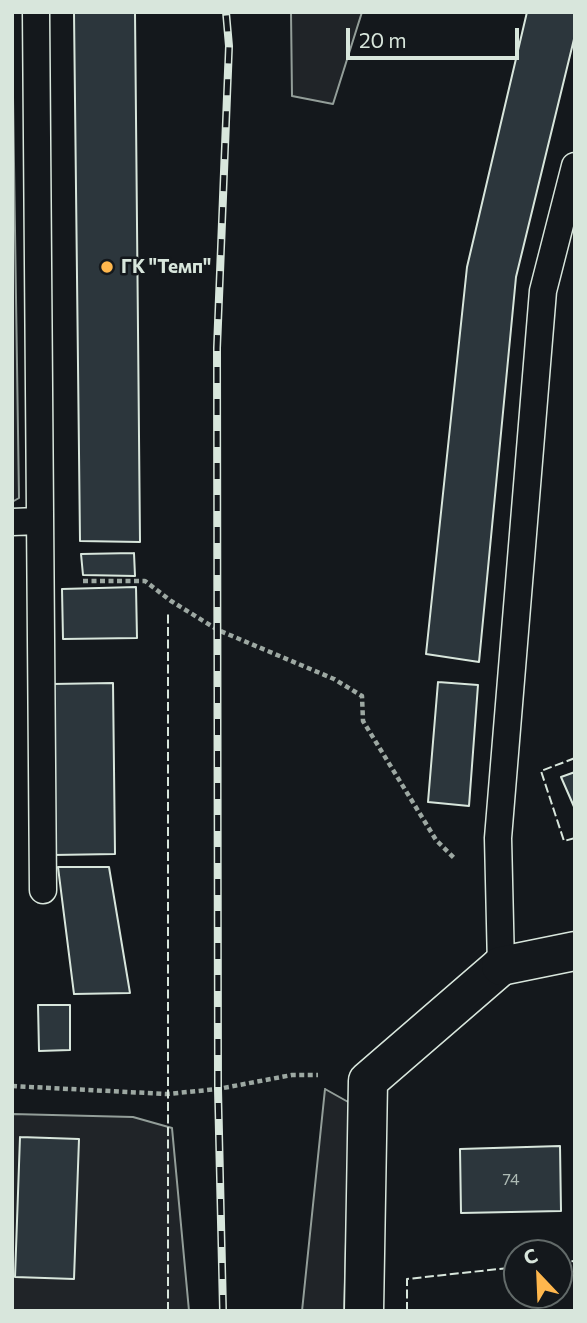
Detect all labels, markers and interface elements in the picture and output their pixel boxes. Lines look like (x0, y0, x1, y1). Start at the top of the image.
scale bar (349, 14, 522, 58)
text: 20 m (359, 27, 407, 52)
place label: ГК "Темп" (121, 256, 211, 278)
marker: ГК "Темп" (99, 259, 115, 275)
house number: 74 (502, 1170, 520, 1190)
north arrow (503, 1239, 573, 1309)
text: С (520, 1243, 541, 1269)

